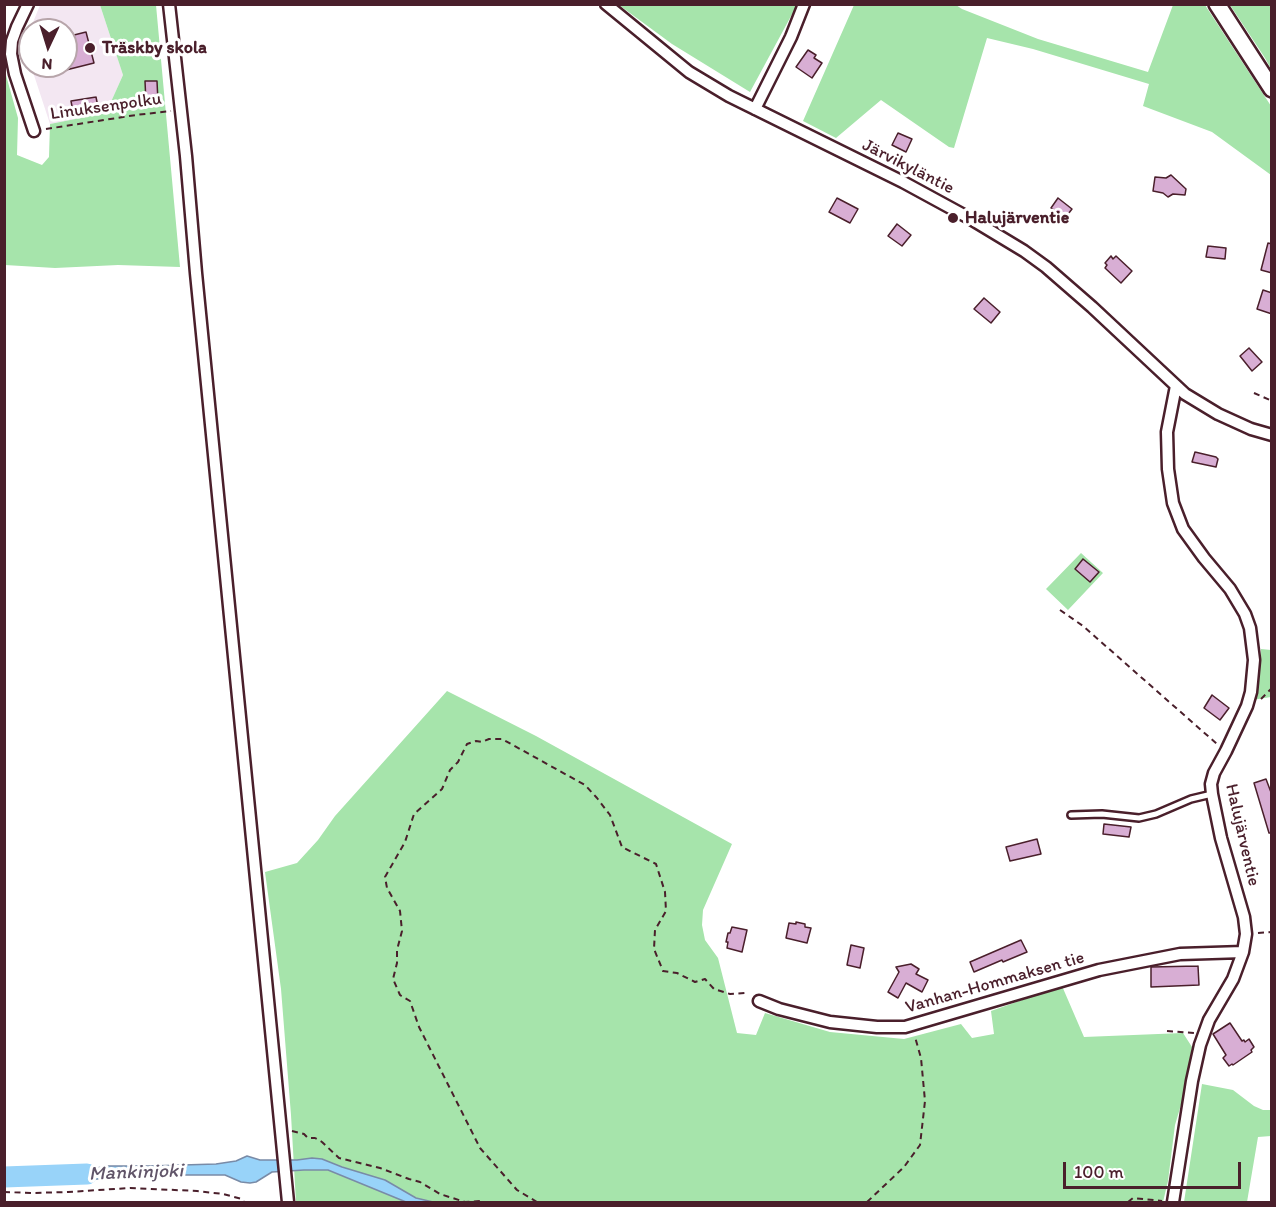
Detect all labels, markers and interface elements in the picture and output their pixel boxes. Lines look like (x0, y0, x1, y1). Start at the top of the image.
north arrow (18, 18, 78, 78)
place label: Träskby skola (102, 37, 207, 59)
marker: Träskby skola (83, 41, 97, 55)
text: N (41, 55, 53, 74)
street label: Linuksenpolku (49, 89, 163, 125)
street label: Järvikyläntie (858, 135, 958, 199)
place label: Halujärventie (965, 207, 1069, 229)
marker: Halujärventie (946, 211, 960, 225)
street label: Halujärventie (1220, 782, 1264, 888)
street label: Vanhan-Hommaksen tie (903, 947, 1087, 1019)
scale bar (1066, 1150, 1244, 1188)
water label: Mankinjoki (88, 1159, 184, 1187)
text: 100 m (1074, 1161, 1124, 1183)

